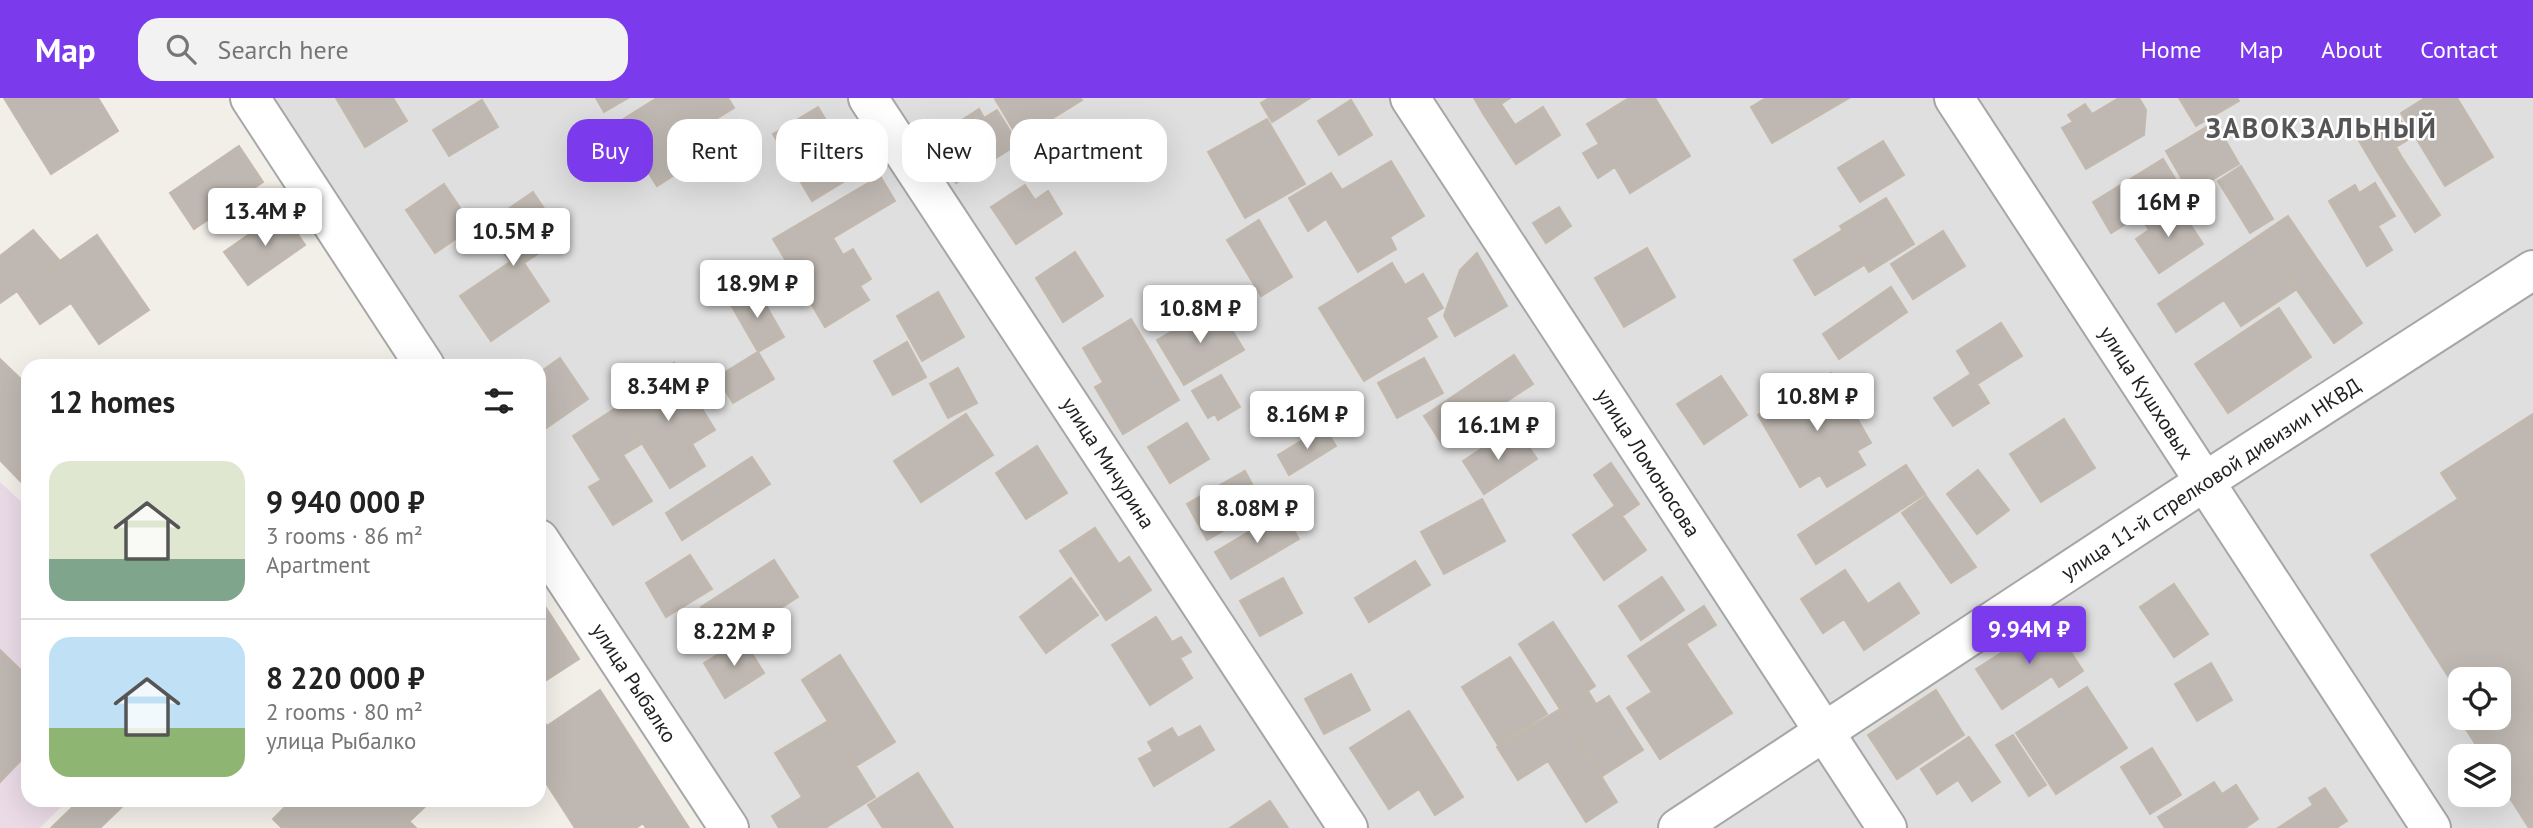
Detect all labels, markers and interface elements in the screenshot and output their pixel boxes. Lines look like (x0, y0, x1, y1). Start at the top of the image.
search box (138, 18, 628, 81)
text: Map (35, 28, 96, 71)
icon: search (162, 30, 200, 68)
text: Search here (218, 33, 349, 66)
text: Home (2141, 34, 2201, 65)
text: Map (2239, 34, 2283, 65)
text: About (2321, 34, 2382, 65)
text: Contact (2420, 34, 2498, 65)
district label: ЗАВОКЗАЛЬНЫЙ (2206, 109, 2438, 146)
chip: Buy (567, 119, 653, 182)
chip: Rent (667, 119, 762, 182)
chip: Filters (776, 119, 888, 182)
chip: New (902, 119, 996, 182)
chip: Apartment (1010, 119, 1167, 182)
pin: 16M ₽ (2119, 180, 2217, 239)
text: 16M ₽ (2136, 187, 2200, 216)
pin: 13.4M ₽ (200, 188, 330, 248)
text: 13.4M ₽ (224, 196, 306, 225)
pin: 10.5M ₽ (448, 208, 578, 268)
text: 10.5M ₽ (472, 216, 554, 245)
pin: 18.9M ₽ (692, 260, 822, 320)
text: 18.9M ₽ (716, 268, 798, 297)
pin: 10.8M ₽ (1135, 286, 1265, 345)
text: 10.8M ₽ (1159, 293, 1241, 322)
street label: улица Кушховых (2093, 321, 2200, 465)
pin: 8.34M ₽ (603, 364, 733, 423)
text: 8.34M ₽ (627, 371, 709, 400)
street label: улица 11-й стрелковой дивизии НКВД (2056, 371, 2366, 586)
pin: 10.8M ₽ (1752, 374, 1882, 433)
text: 10.8M ₽ (1776, 381, 1858, 410)
text: 12 homes (49, 382, 175, 421)
icon: filters (480, 382, 518, 420)
street label: улица Ломоносова (1590, 383, 1707, 542)
street label: улица Мичурина (1056, 392, 1161, 534)
pin: 8.16M ₽ (1242, 392, 1372, 451)
text: 8.16M ₽ (1266, 399, 1348, 428)
pin: 16.1M ₽ (1433, 402, 1563, 462)
text: 16.1M ₽ (1457, 410, 1539, 439)
text: 9 940 000 ₽ (266, 482, 425, 521)
pin: 8.08M ₽ (1192, 486, 1322, 545)
icon: home (105, 489, 189, 573)
text: 8.08M ₽ (1216, 493, 1298, 522)
text: 3 rooms · 86 m² (266, 521, 423, 550)
text: Apartment (266, 550, 370, 579)
pin: 9.94M ₽ (1964, 606, 2094, 666)
pin: 8.22M ₽ (669, 608, 799, 668)
text: 9.94M ₽ (1988, 614, 2070, 643)
text: 8.22M ₽ (693, 616, 775, 645)
street label: улица Рыбалко (586, 618, 683, 748)
text: 8 220 000 ₽ (266, 658, 425, 697)
icon: home (105, 665, 189, 749)
map controls (2448, 667, 2511, 807)
button: locate (2448, 667, 2511, 730)
text: 2 rooms · 80 m² (266, 697, 423, 726)
text: улица Рыбалко (266, 726, 416, 755)
button: layers (2448, 744, 2511, 807)

